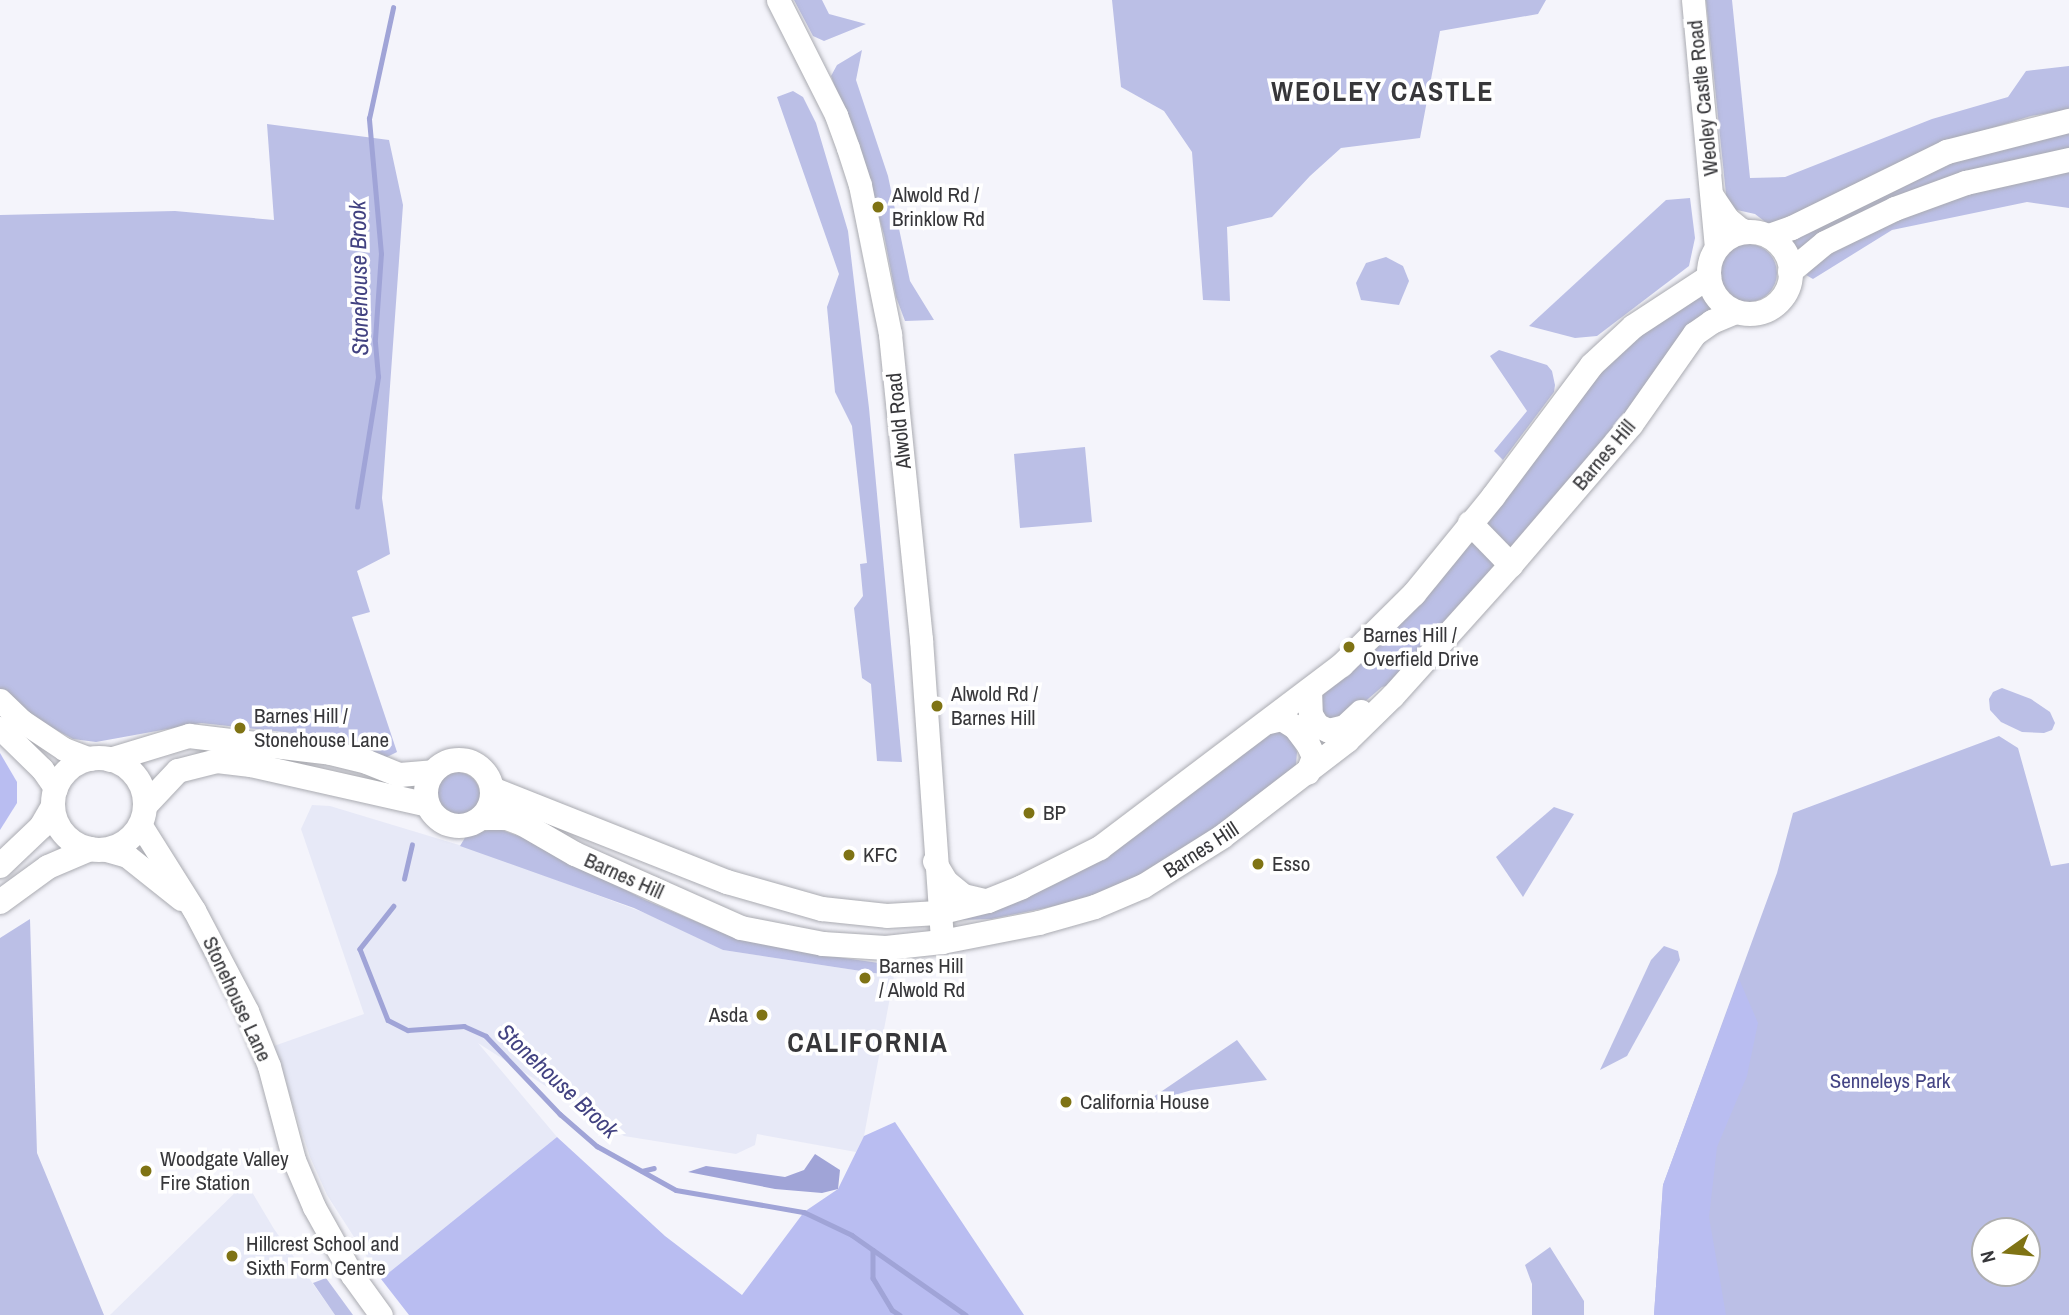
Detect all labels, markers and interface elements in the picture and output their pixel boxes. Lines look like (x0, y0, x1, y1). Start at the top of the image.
street label: Weoley Castle Road (1682, 19, 1724, 177)
district label: WEOLEY CASTLE (1273, 74, 1493, 108)
place label: Alwold Rd / Brinklow Rd (892, 182, 985, 232)
marker: Alwold Rd / Brinklow Rd (870, 199, 886, 215)
water label: Stonehouse Brook (344, 200, 374, 356)
street label: Alwold Road (881, 372, 917, 470)
street label: Barnes Hill (1567, 415, 1641, 495)
place label: Barnes Hill / Overfield Drive (1363, 622, 1479, 672)
marker: Barnes Hill / Overfield Drive (1341, 639, 1357, 655)
place label: Alwold Rd / Barnes Hill (951, 681, 1038, 731)
marker: Alwold Rd / Barnes Hill (929, 698, 945, 714)
place label: Barnes Hill / Stonehouse Lane (254, 703, 389, 753)
marker: Barnes Hill / Stonehouse Lane (232, 720, 248, 736)
place label: BP (1043, 800, 1066, 826)
marker: BP (1021, 805, 1037, 821)
street label: Barnes Hill (1159, 817, 1243, 883)
place label: KFC (863, 842, 897, 868)
street label: Barnes Hill (580, 847, 668, 905)
marker: KFC (841, 847, 857, 863)
place label: Esso (1272, 851, 1310, 877)
marker: Esso (1250, 856, 1266, 872)
street label: Stonehouse Lane (197, 932, 277, 1066)
place label: Barnes Hill / Alwold Rd (879, 953, 966, 1003)
marker: Barnes Hill / Alwold Rd (857, 970, 873, 986)
place label: Asda (709, 1002, 748, 1028)
marker: Asda (754, 1007, 770, 1023)
water label: Stonehouse Brook (492, 1018, 624, 1144)
district label: CALIFORNIA (788, 1025, 948, 1059)
park label: Senneleys Park (1830, 1068, 1950, 1094)
place label: California House (1080, 1089, 1209, 1115)
marker: California House (1058, 1094, 1074, 1110)
place label: Woodgate Valley Fire Station (160, 1146, 289, 1196)
marker: Woodgate Valley Fire Station (138, 1163, 154, 1179)
north arrow (1971, 1217, 2041, 1287)
place label: Hillcrest School and Sixth Form Centre (246, 1231, 399, 1281)
marker: Hillcrest School and Sixth Form Centre (224, 1248, 240, 1264)
text: N (1974, 1248, 2002, 1266)

